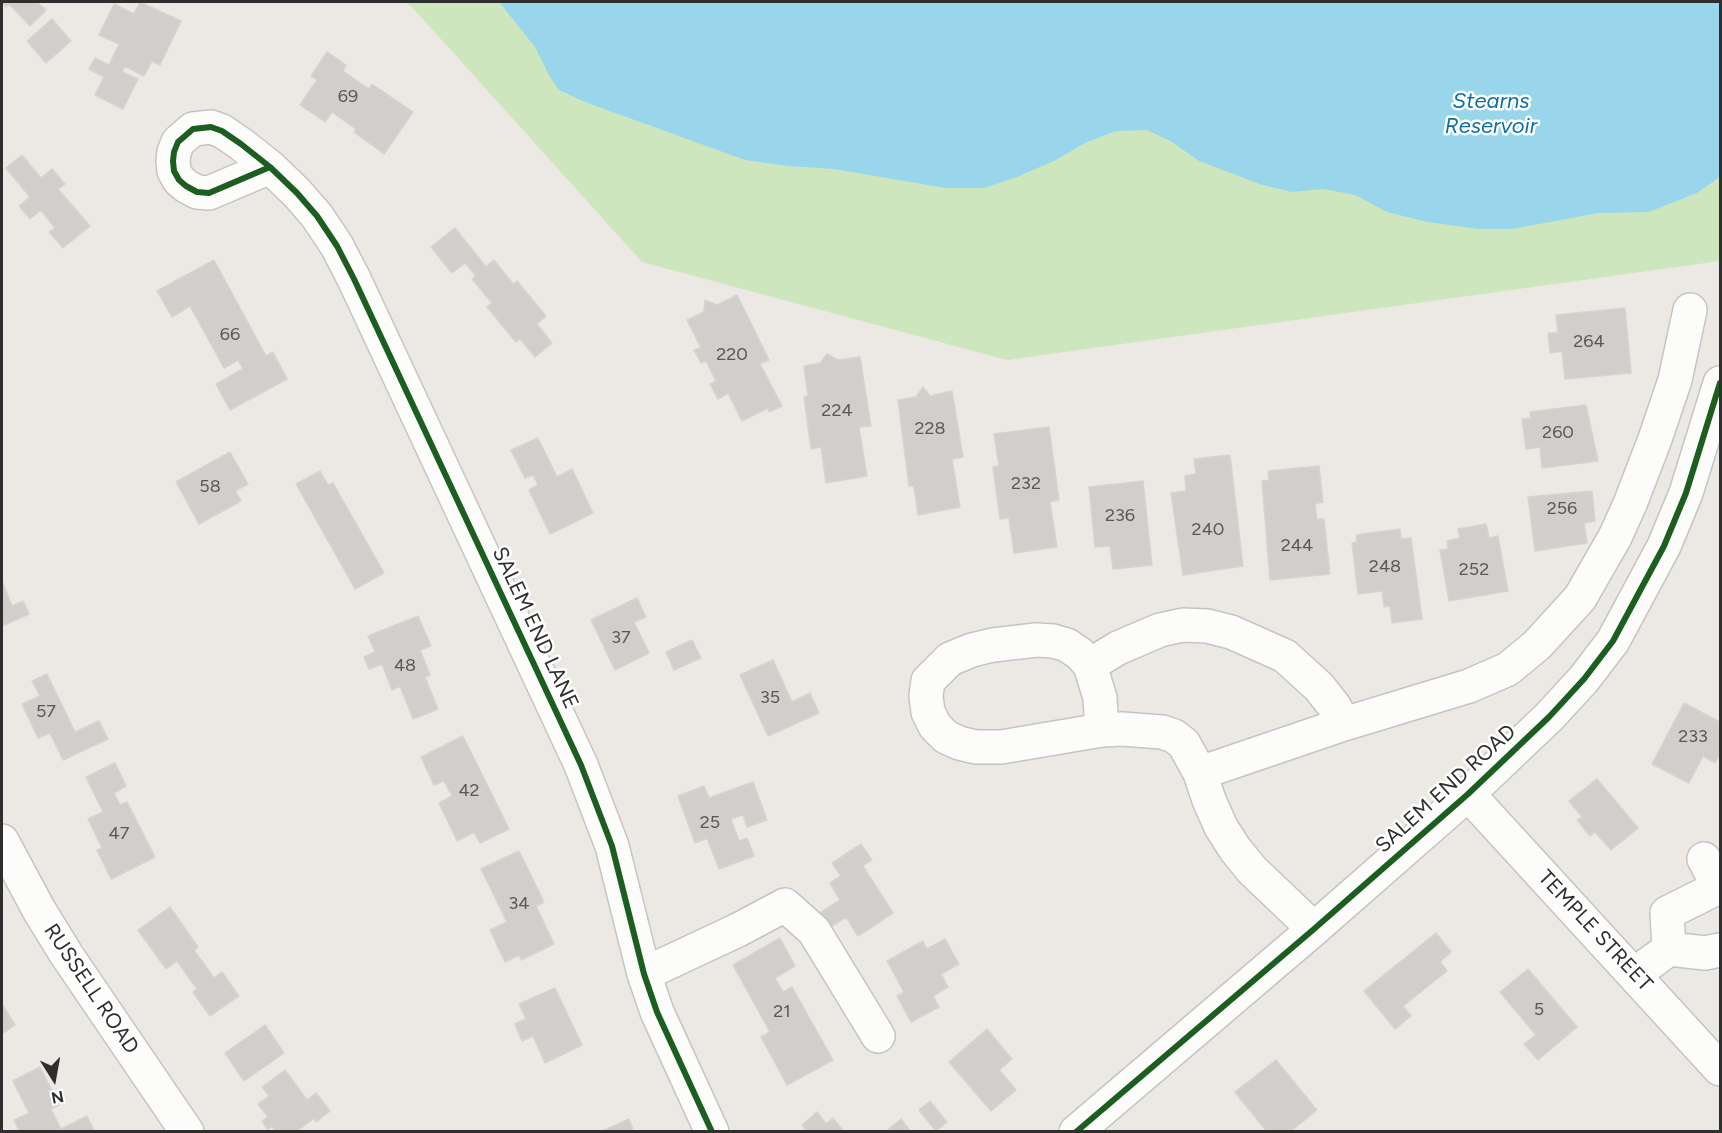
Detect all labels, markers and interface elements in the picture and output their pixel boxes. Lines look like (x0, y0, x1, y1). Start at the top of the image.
house number: 69 (338, 86, 358, 108)
water label: Stearns Reservoir (1445, 89, 1537, 140)
house number: 66 (220, 324, 240, 346)
house number: 264 (1573, 331, 1605, 353)
house number: 220 (716, 344, 748, 366)
house number: 224 (821, 400, 853, 422)
house number: 228 (914, 418, 946, 440)
house number: 260 (1542, 422, 1574, 444)
house number: 232 (1011, 473, 1041, 495)
house number: 58 (199, 476, 221, 498)
house number: 256 (1547, 498, 1577, 520)
house number: 236 (1105, 505, 1135, 527)
house number: 240 (1192, 519, 1224, 541)
house number: 244 (1281, 535, 1313, 557)
street label: SALEM END LANE (486, 543, 584, 713)
house number: 248 (1369, 556, 1401, 578)
house number: 252 (1459, 559, 1489, 581)
house number: 37 (611, 627, 631, 649)
house number: 48 (394, 655, 416, 677)
house number: 35 (760, 687, 780, 709)
house number: 57 (36, 701, 56, 723)
street label: SALEM END ROAD (1371, 719, 1521, 859)
house number: 233 (1678, 726, 1708, 748)
house number: 42 (458, 780, 480, 802)
house number: 25 (700, 812, 720, 834)
house number: 47 (109, 823, 129, 845)
street label: TEMPLE STREET (1532, 865, 1658, 997)
house number: 34 (509, 893, 529, 915)
street label: RUSSELL ROAD (38, 919, 144, 1059)
house number: 5 (1534, 999, 1544, 1021)
house number: 21 (773, 1001, 791, 1023)
north arrow (24, 1049, 84, 1109)
text: N (50, 1087, 65, 1108)

